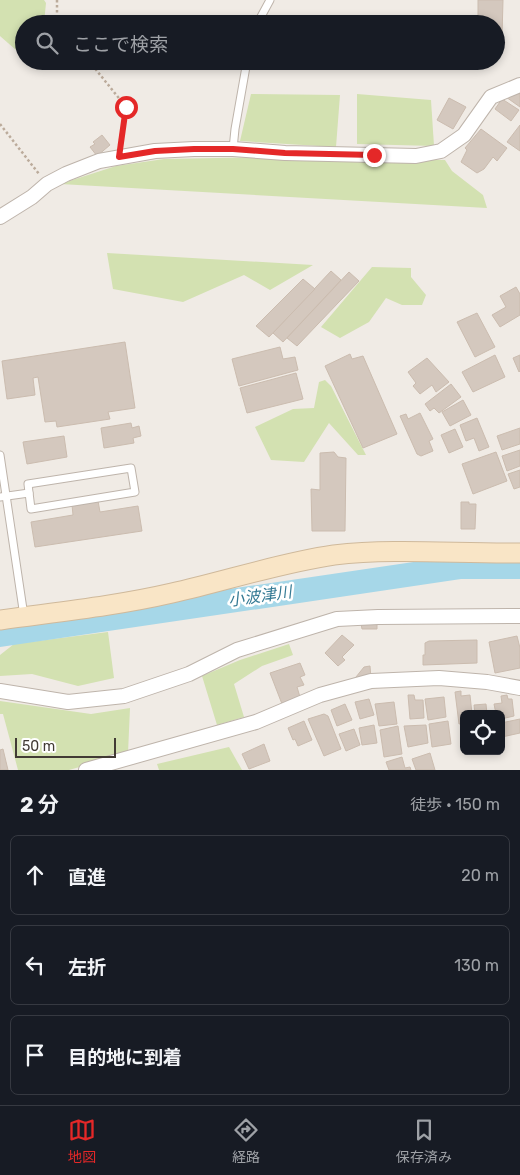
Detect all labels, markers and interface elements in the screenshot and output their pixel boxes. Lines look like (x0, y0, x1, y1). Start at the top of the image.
search box (15, 15, 505, 70)
icon: search (33, 29, 61, 57)
text: ここで検索 (73, 33, 168, 56)
route start (115, 96, 138, 119)
route end (363, 144, 386, 167)
water label: 小波津川 (227, 582, 295, 610)
map controls (460, 710, 505, 755)
button: locate (460, 710, 505, 755)
scale bar (15, 735, 116, 758)
text: 50 m (22, 738, 55, 755)
text: 2 分 (20, 792, 59, 817)
text: 徒歩 · 150 m (410, 795, 500, 814)
icon: ahead (21, 861, 49, 889)
text: 直進 (68, 866, 106, 889)
text: 20 m (461, 866, 499, 885)
icon: left (21, 951, 49, 979)
text: 左折 (68, 956, 106, 979)
text: 130 m (454, 956, 499, 975)
icon: arrive (21, 1041, 49, 1069)
text: 目的地に到着 (68, 1046, 182, 1069)
tab: 地図 (68, 1116, 96, 1166)
tab: 経路 (232, 1116, 260, 1166)
tab: 保存済み (396, 1116, 452, 1166)

